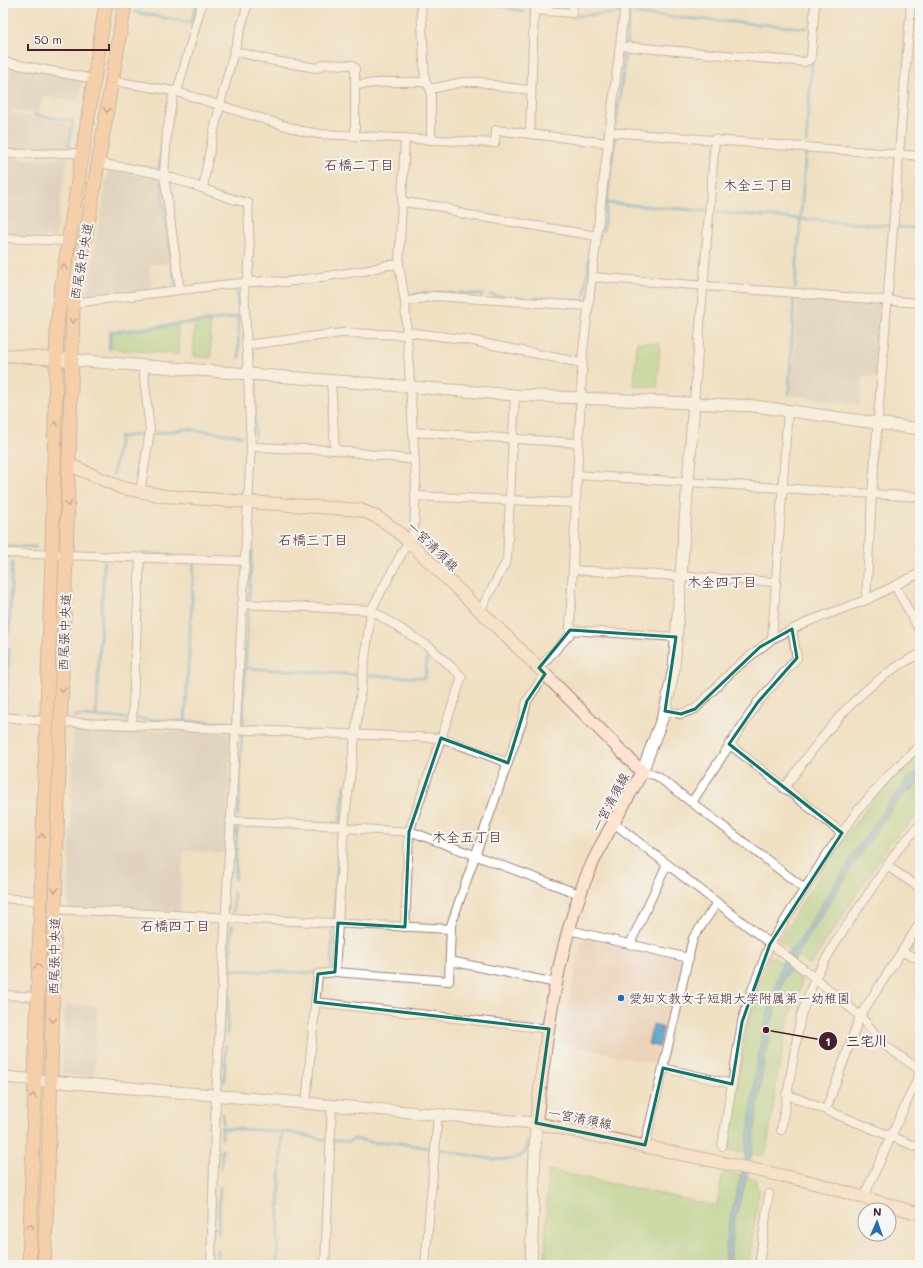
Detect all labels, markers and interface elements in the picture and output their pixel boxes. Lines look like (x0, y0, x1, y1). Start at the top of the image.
scale bar (28, 26, 109, 52)
text: 50 m (34, 31, 62, 47)
one-way arrow (103, 107, 112, 114)
district label: 石橋二丁目 (324, 155, 394, 174)
district label: 木全三丁目 (723, 175, 793, 194)
street label: 西尾張中央道 (65, 221, 96, 301)
one-way arrow (59, 264, 68, 270)
one-way arrow (69, 318, 77, 324)
one-way arrow (51, 421, 60, 427)
one-way arrow (64, 501, 73, 507)
street label: 一宮清須線 (404, 517, 463, 575)
district label: 石橋三丁目 (278, 530, 348, 549)
district label: 木全四丁目 (687, 572, 757, 591)
street label: 西尾張中央道 (54, 593, 73, 671)
one-way arrow (58, 687, 66, 693)
street label: 一宮清須線 (587, 768, 633, 834)
district label: 木全五丁目 (432, 827, 502, 846)
one-way arrow (38, 833, 47, 839)
one-way arrow (51, 887, 60, 893)
district label: 石橋四丁目 (140, 916, 210, 935)
street label: 西尾張中央道 (44, 917, 63, 995)
one-way arrow (34, 963, 42, 969)
place label: 愛知文教女子短期大学附属第一幼稚園 (629, 989, 850, 1006)
marker: 愛知文教女子短期大学附属第一幼稚園 (616, 993, 626, 1003)
one-way arrow (49, 1017, 58, 1023)
callout: 三宅川 (818, 1028, 896, 1054)
text: 三宅川 (846, 1031, 888, 1050)
text: 1 (825, 1033, 831, 1049)
one-way arrow (29, 1093, 38, 1099)
street label: 一宮清須線 (547, 1103, 615, 1132)
north arrow (857, 1202, 897, 1242)
text: N (873, 1204, 882, 1219)
one-way arrow (26, 1223, 34, 1229)

